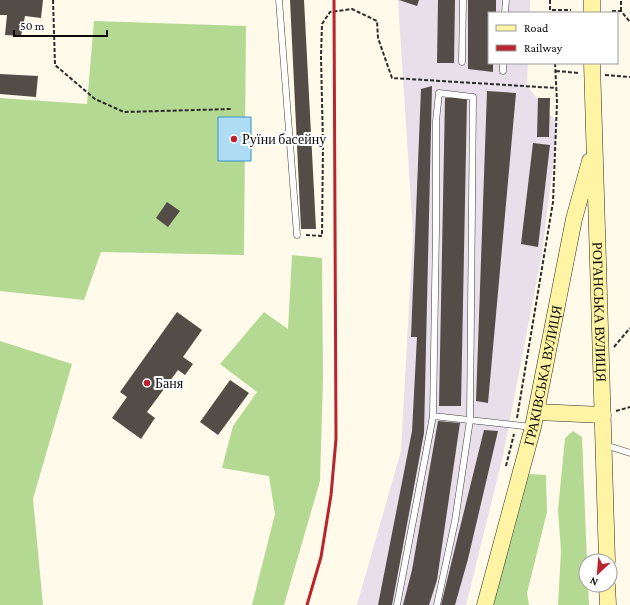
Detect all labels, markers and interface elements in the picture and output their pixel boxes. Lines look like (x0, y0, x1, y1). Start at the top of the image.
scale bar (14, 12, 107, 38)
legend (488, 12, 618, 64)
text: 50 m (20, 19, 45, 33)
text: Road (524, 21, 549, 35)
text: Railway (524, 41, 563, 55)
place label: Руїни басейну (242, 131, 326, 147)
marker: Руїни басейну (229, 134, 239, 144)
street label: РОГАНСЬКА ВУЛИЦЯ (589, 242, 610, 382)
street label: ГРАКІВСЬКА ВУЛИЦЯ (520, 304, 565, 447)
place label: Баня (155, 375, 184, 391)
marker: Баня (142, 378, 152, 388)
north arrow (578, 553, 618, 593)
text: N (587, 575, 600, 589)

